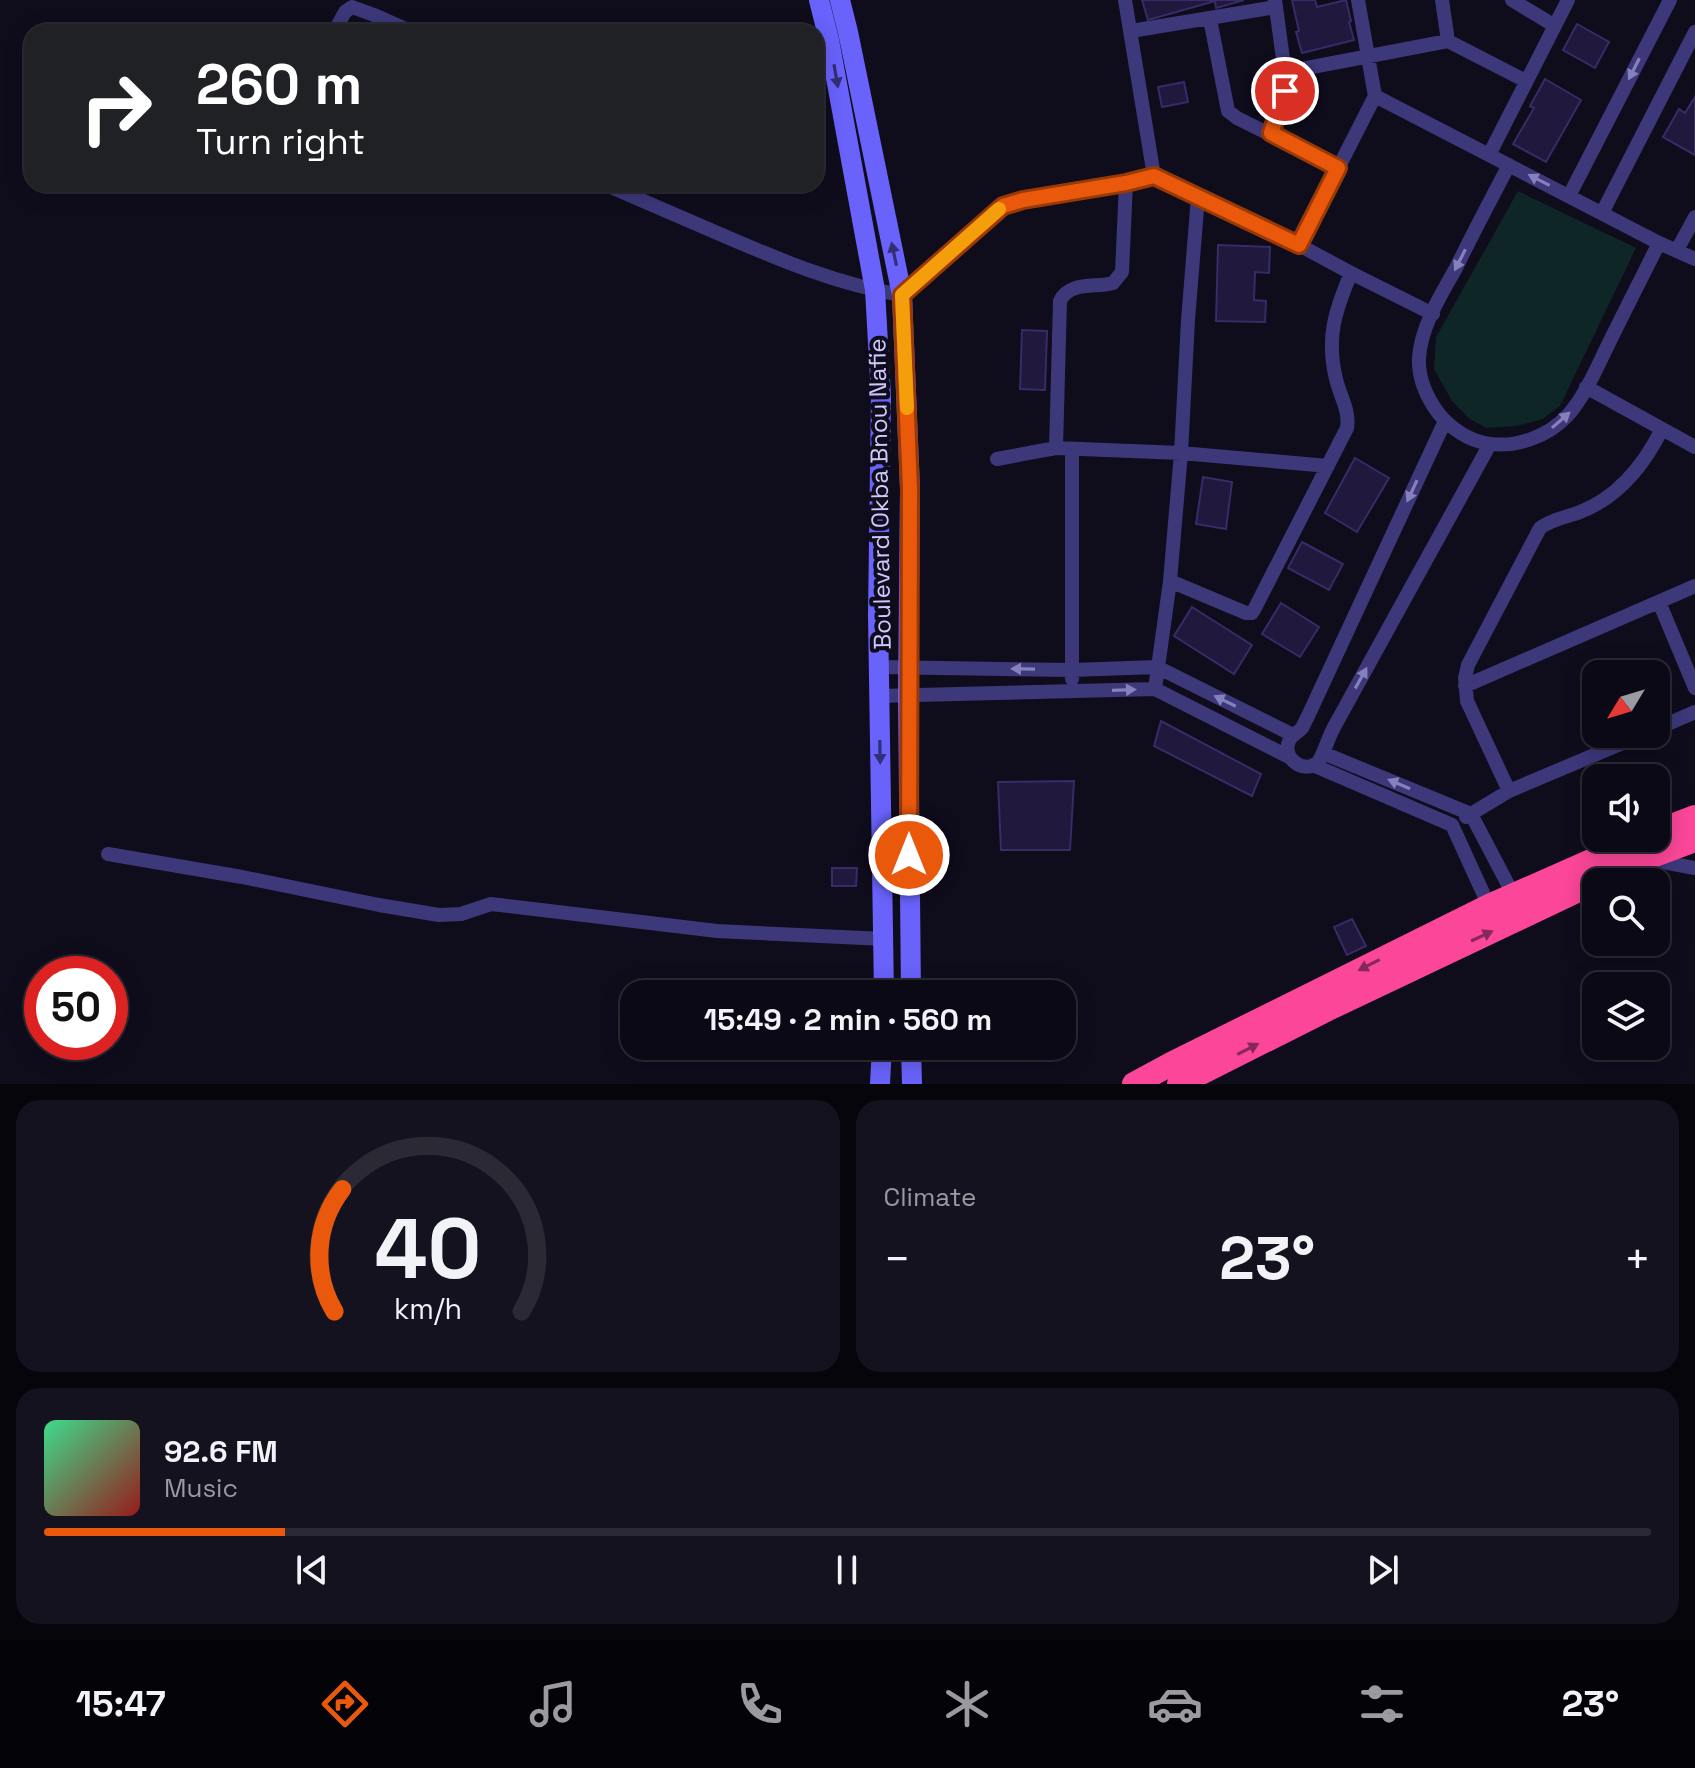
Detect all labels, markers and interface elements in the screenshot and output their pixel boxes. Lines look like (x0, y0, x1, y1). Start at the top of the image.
text: 260 m (196, 49, 362, 120)
icon: right (64, 56, 168, 160)
pin (1251, 57, 1319, 125)
one-way arrow (1627, 58, 1640, 81)
one-way arrow (831, 64, 843, 89)
icon: arrive (1263, 69, 1307, 113)
text: Turn right (196, 119, 365, 165)
one-way arrow (1528, 174, 1551, 187)
one-way arrow (887, 241, 900, 266)
one-way arrow (1453, 248, 1466, 271)
street label: Boulevard Okba Bnou Nafie (861, 338, 898, 650)
one-way arrow (1551, 412, 1571, 429)
one-way arrow (1405, 480, 1419, 503)
north arrow (1582, 660, 1670, 748)
map controls (1582, 660, 1670, 1060)
one-way arrow (1010, 663, 1035, 675)
one-way arrow (1355, 666, 1368, 689)
one-way arrow (1112, 683, 1137, 696)
one-way arrow (1214, 694, 1237, 708)
one-way arrow (873, 740, 886, 765)
button: sound (1582, 764, 1670, 852)
one-way arrow (1387, 777, 1411, 790)
position arrow (867, 813, 951, 897)
button: search (1582, 868, 1670, 956)
one-way arrow (1471, 929, 1494, 943)
speed limit sign: 50 (24, 956, 128, 1060)
one-way arrow (1358, 958, 1381, 972)
button: layers (1582, 972, 1670, 1060)
text: 15:49 · 2 min · 560 m (704, 1000, 992, 1039)
one-way arrow (1237, 1042, 1260, 1056)
text: Climate (884, 1180, 976, 1214)
text: 40 (374, 1196, 481, 1302)
text: 23° (1219, 1220, 1315, 1297)
text: − (884, 1231, 911, 1287)
text: + (1624, 1231, 1651, 1287)
text: km/h (394, 1291, 462, 1327)
text: 92.6 FM (164, 1432, 278, 1471)
text: Music (164, 1471, 238, 1505)
icon: previous (290, 1548, 334, 1592)
icon: pause (825, 1548, 869, 1592)
icon: next (1361, 1548, 1405, 1592)
icon: directions (317, 1676, 373, 1732)
icon: music (525, 1676, 581, 1732)
icon: phone (732, 1676, 788, 1732)
icon: climate (939, 1676, 995, 1732)
icon: car (1147, 1676, 1203, 1732)
icon: filters (1354, 1676, 1410, 1732)
text: 15:47 (76, 1681, 166, 1727)
text: 23° (1562, 1681, 1619, 1727)

